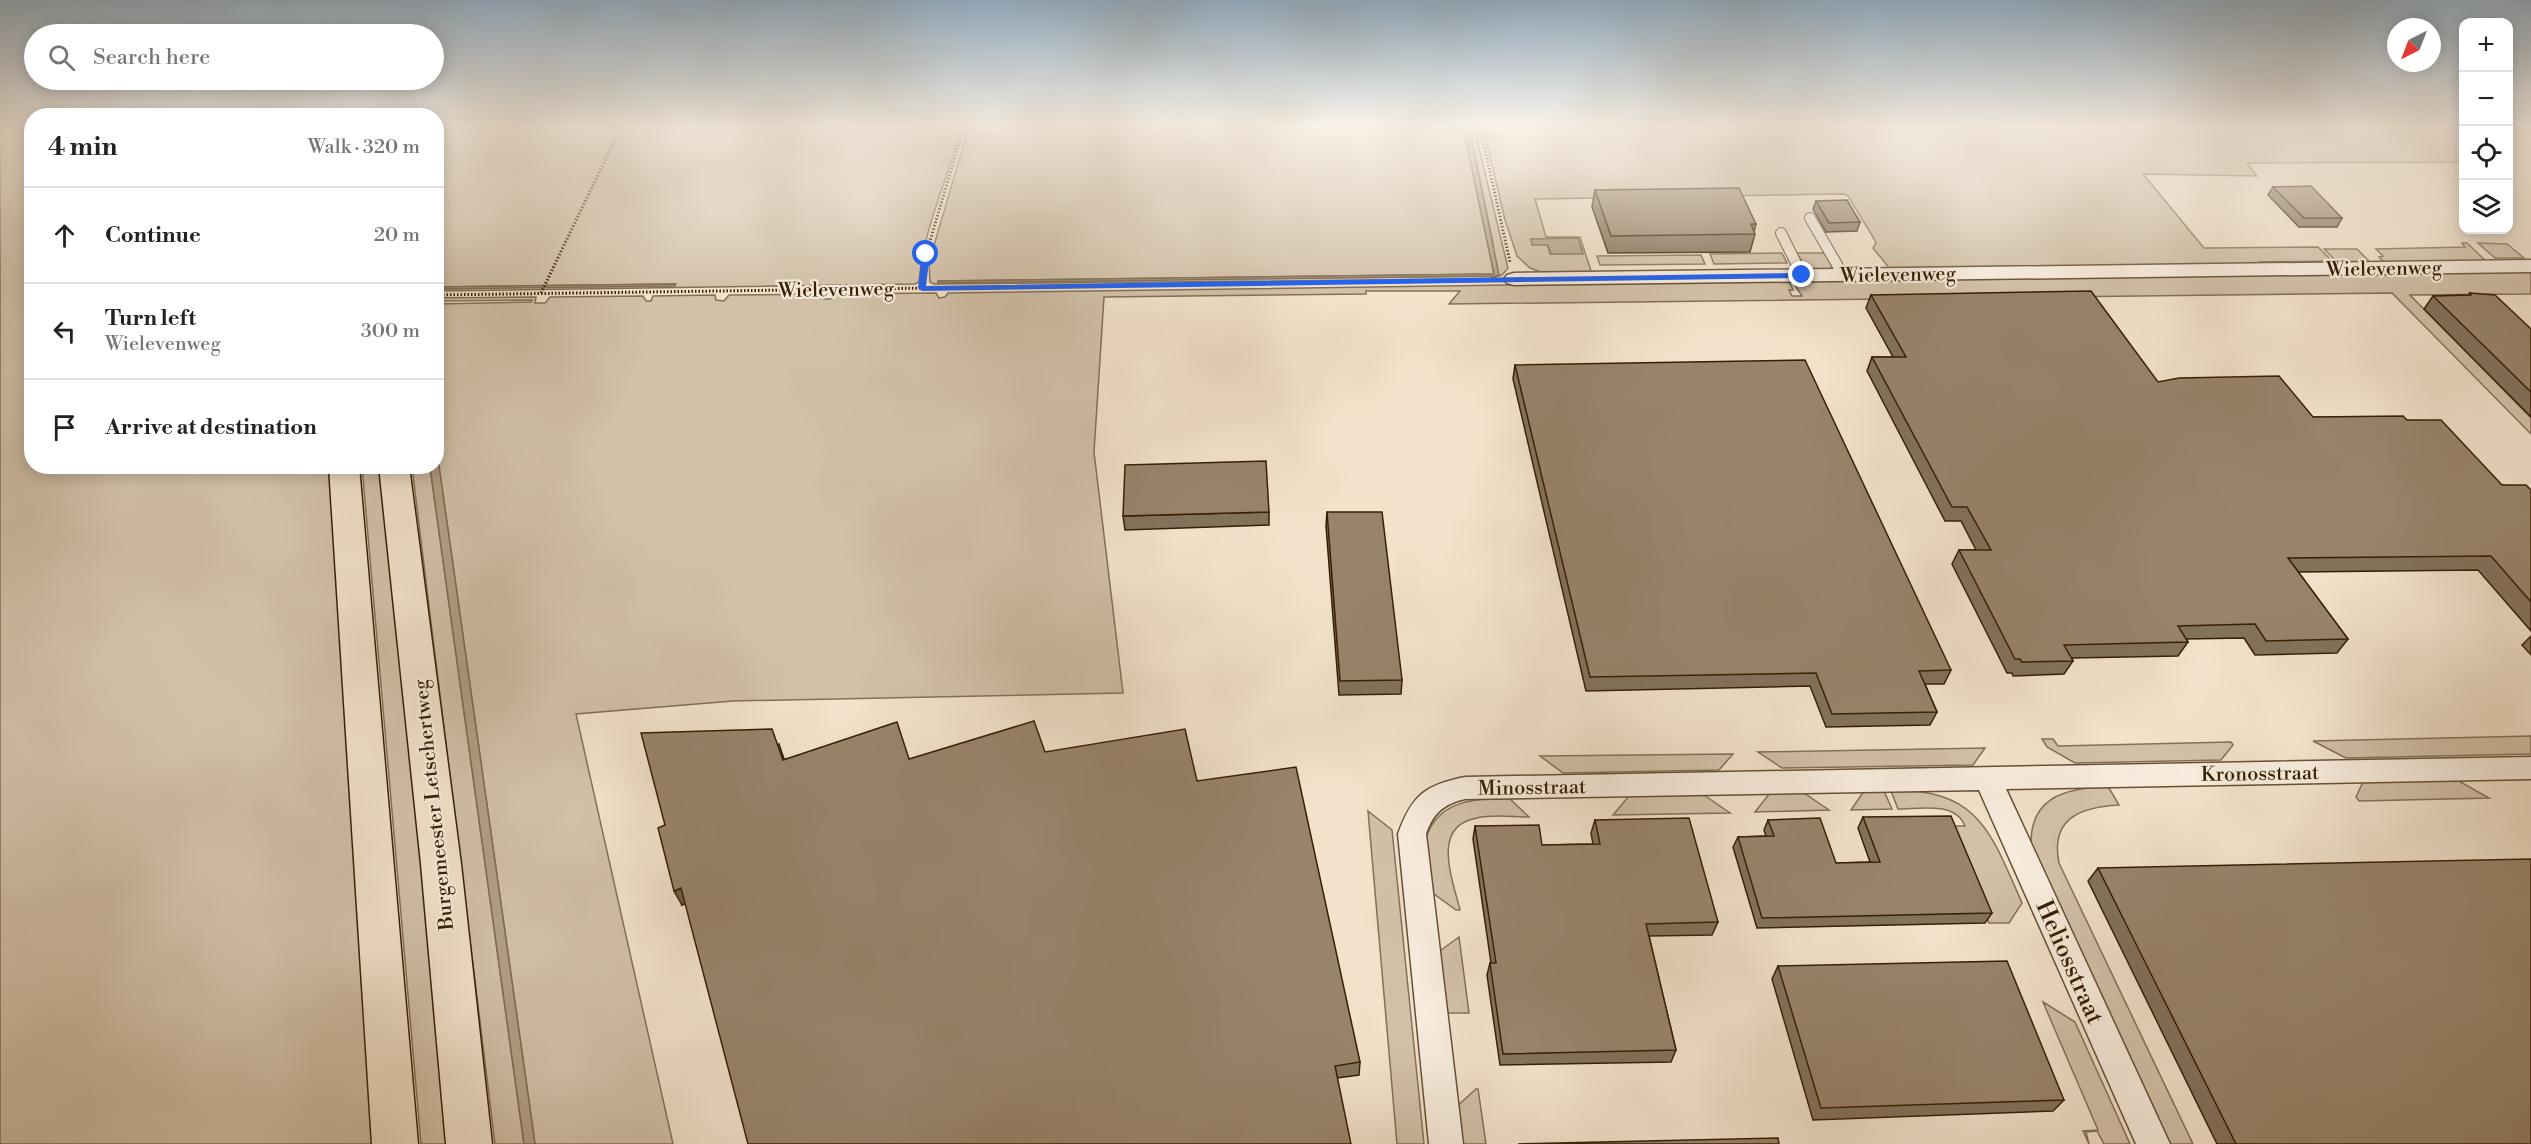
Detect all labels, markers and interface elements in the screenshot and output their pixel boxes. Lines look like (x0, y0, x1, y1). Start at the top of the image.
north arrow (2387, 18, 2441, 72)
map controls (2459, 18, 2513, 234)
button: + (2459, 18, 2513, 72)
search box (24, 24, 444, 90)
icon: search (45, 41, 78, 74)
text: Search here (93, 44, 210, 71)
button: − (2459, 72, 2513, 126)
button: locate (2459, 126, 2513, 180)
text: 4 min (48, 131, 118, 163)
text: Walk · 320 m (308, 135, 420, 160)
button: layers (2459, 180, 2513, 234)
icon: ahead (48, 219, 81, 252)
text: Continue (105, 222, 201, 249)
text: 20 m (374, 223, 420, 248)
route start (912, 240, 938, 266)
street label: Wielevenweg (2325, 256, 2443, 283)
route end (1788, 261, 1814, 287)
street label: Wielevenweg (1839, 262, 1957, 289)
street label: Wielevenweg (777, 277, 895, 304)
text: Turn left (105, 305, 196, 332)
icon: left (48, 315, 81, 348)
text: 300 m (361, 319, 420, 344)
text: Wielevenweg (105, 332, 221, 357)
icon: arrive (48, 411, 81, 444)
text: Arrive at destination (105, 414, 317, 441)
street label: Burgemeester Letschertweg (409, 678, 460, 933)
street label: Kronosstraat (2201, 761, 2319, 788)
street label: Minosstraat (1478, 775, 1586, 802)
street label: Heliosstraat (2028, 896, 2110, 1030)

